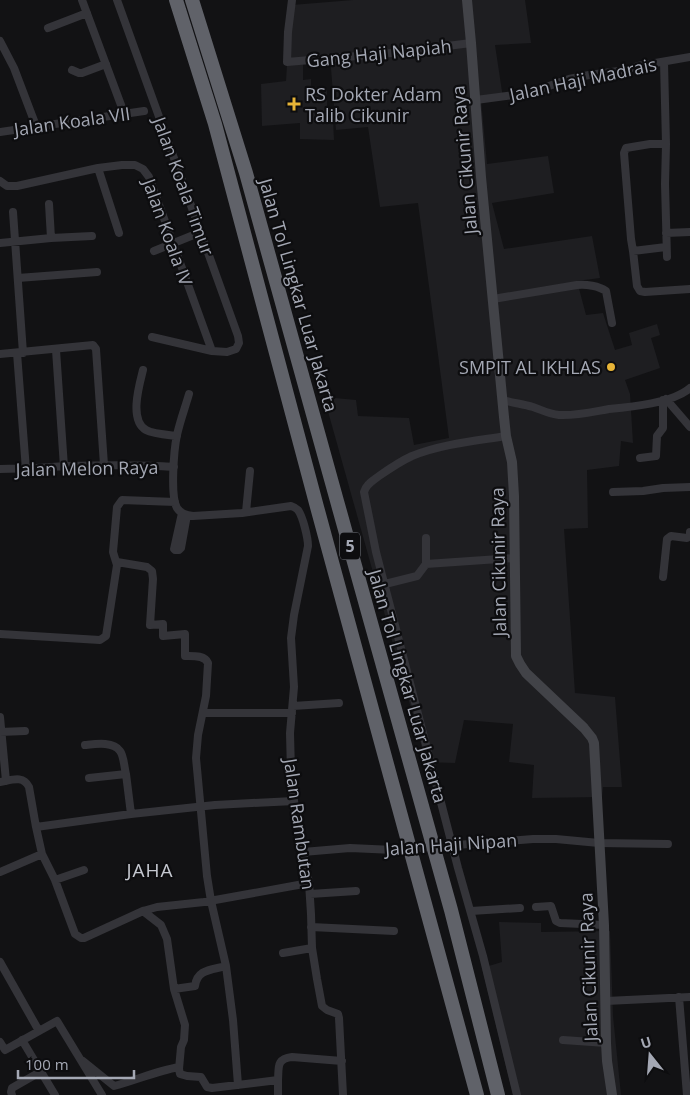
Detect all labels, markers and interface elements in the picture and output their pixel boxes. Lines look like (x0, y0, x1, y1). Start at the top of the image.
street label: Gang Haji Napiah (305, 33, 453, 73)
street label: Jalan Haji Madrais (505, 52, 659, 107)
place label: RS Dokter Adam Talib Cikunir (305, 82, 442, 127)
street label: Jalan Cikunir Raya (446, 85, 483, 237)
marker: RS Dokter Adam Talib Cikunir (287, 97, 301, 111)
street label: Jalan Koala VII (10, 101, 132, 141)
street label: Jalan Koala Timur (147, 112, 220, 259)
street label: Jalan Koala IV (137, 173, 199, 289)
street label: Jalan Tol Lingkar Luar Jakarta (254, 174, 344, 415)
place label: SMPIT AL IKHLAS (459, 355, 601, 379)
marker: SMPIT AL IKHLAS (605, 361, 617, 373)
street label: Jalan Melon Raya (13, 455, 159, 481)
street label: Jalan Cikunir Raya (485, 487, 511, 639)
road number: 5 (340, 532, 360, 560)
street label: Jalan Tol Lingkar Luar Jakarta (363, 565, 453, 806)
street label: Jalan Rambutan (279, 755, 321, 891)
street label: Jalan Haji Nipan (382, 827, 518, 861)
district label: JAHA (124, 857, 174, 883)
street label: Jalan Cikunir Raya (573, 892, 603, 1044)
north arrow (625, 1030, 675, 1080)
text: U (638, 1031, 654, 1053)
scale bar (18, 1048, 134, 1080)
text: 100 m (25, 1054, 69, 1074)

